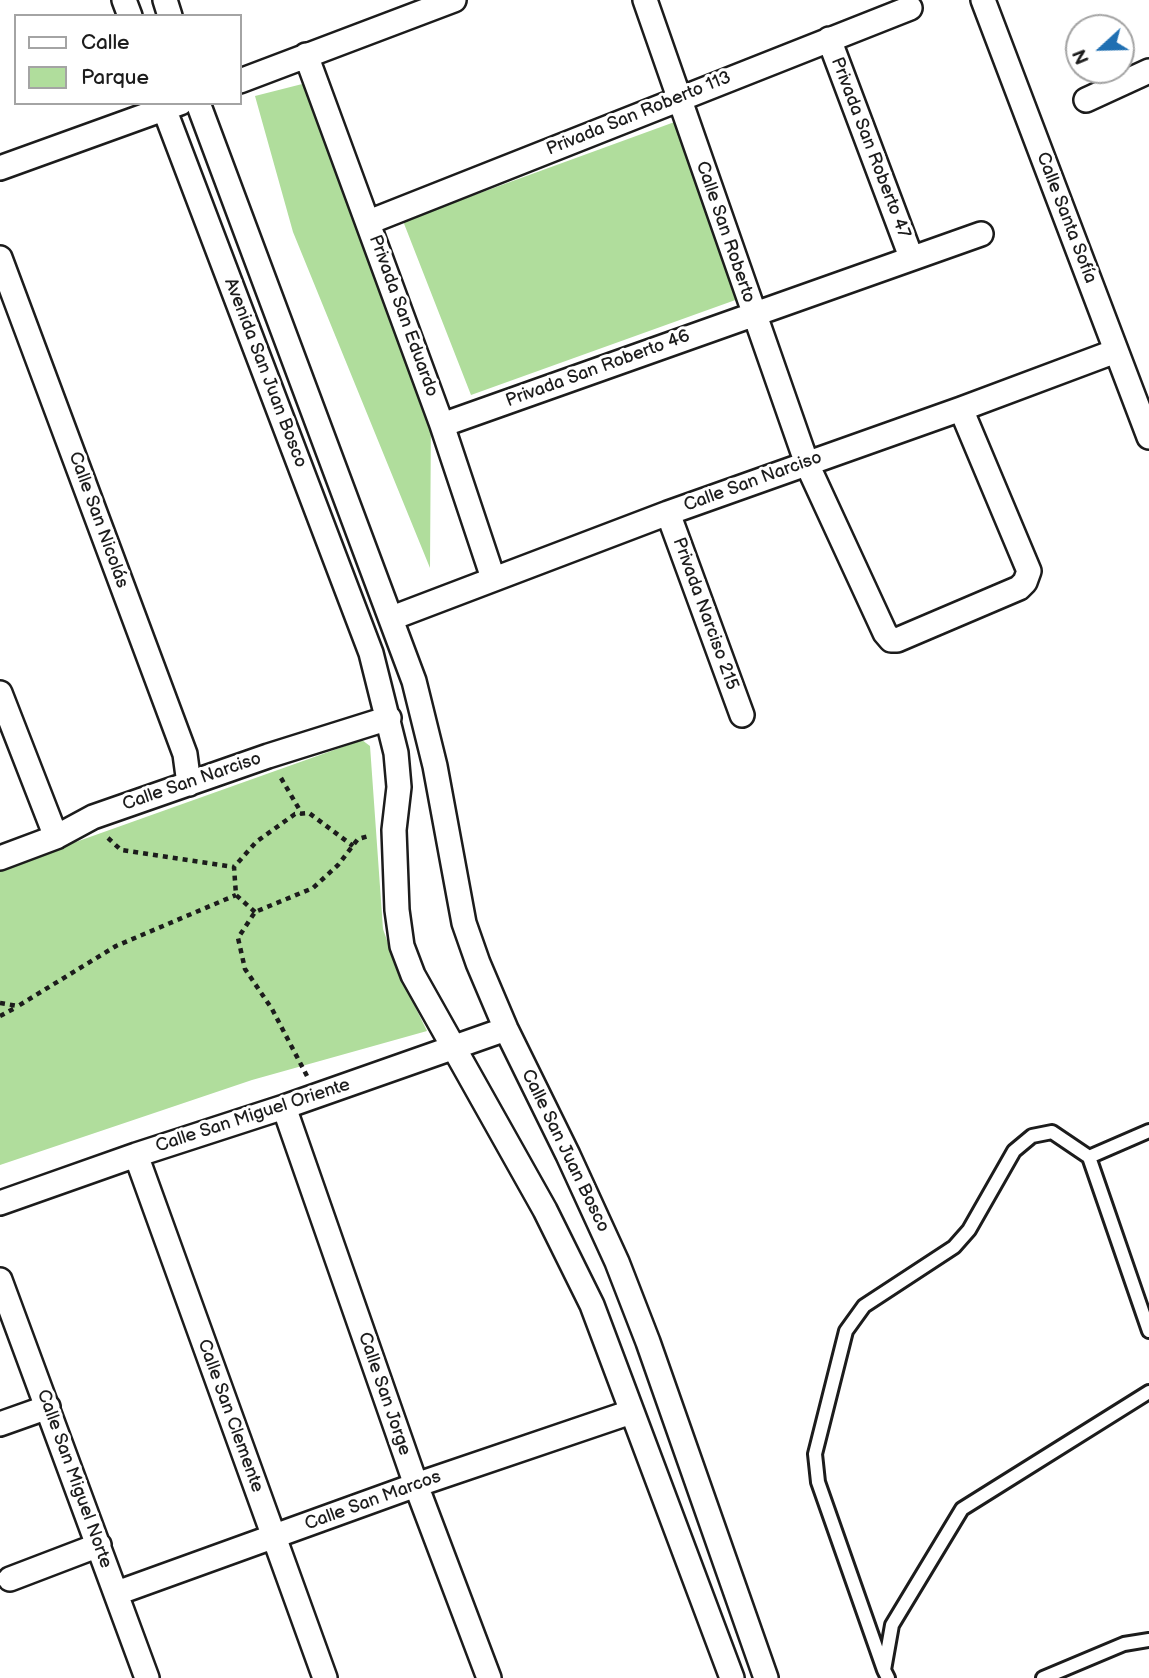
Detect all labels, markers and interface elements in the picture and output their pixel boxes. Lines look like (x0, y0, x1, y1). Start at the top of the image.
legend (14, 14, 242, 105)
north arrow (1065, 14, 1135, 84)
text: Calle (81, 30, 130, 55)
text: N (1069, 45, 1095, 67)
street label: Privada San Roberto 47 (826, 55, 914, 241)
text: Parque (81, 65, 149, 90)
street label: Privada San Roberto 113 (544, 67, 734, 161)
street label: Calle Santa Sofía (1031, 149, 1101, 287)
street label: Calle San Roberto (691, 158, 759, 306)
street label: Privada San Eduardo (364, 232, 442, 400)
street label: Avenida San Juan Bosco (219, 275, 311, 471)
street label: Privada San Roberto 46 (503, 326, 693, 412)
street label: Calle San Narciso (681, 447, 825, 517)
street label: Calle San Nicolás (63, 449, 133, 591)
street label: Privada Narciso 215 (667, 535, 743, 693)
street label: Calle San Narciso (120, 748, 264, 816)
street label: Calle San Juan Bosco (516, 1066, 614, 1236)
street label: Calle San Miguel Oriente (153, 1074, 353, 1158)
street label: Calle San Jorge (353, 1329, 415, 1459)
street label: Calle San Clemente (192, 1337, 268, 1495)
street label: Calle San Miguel Norte (32, 1387, 116, 1571)
street label: Calle San Marcos (302, 1466, 444, 1536)

